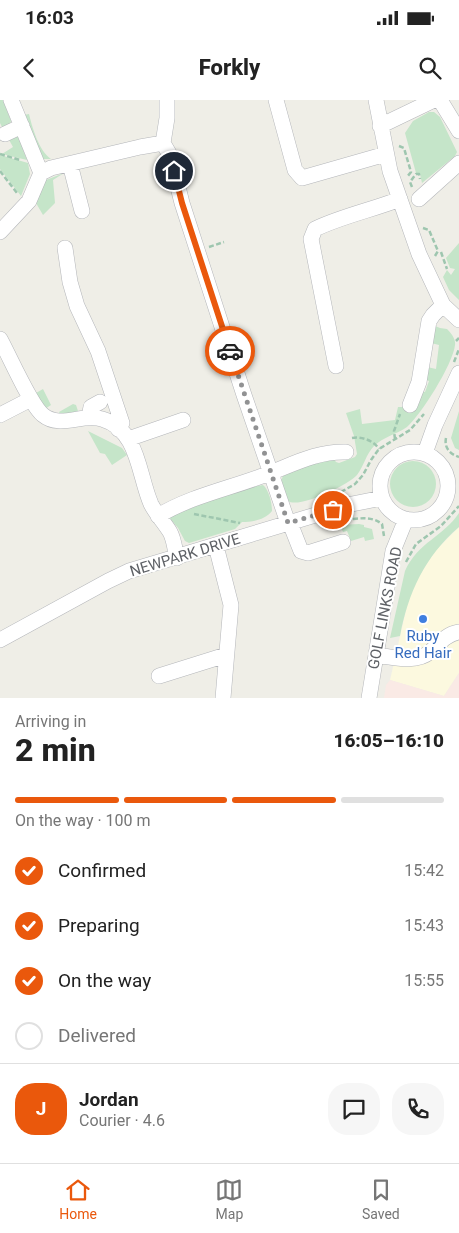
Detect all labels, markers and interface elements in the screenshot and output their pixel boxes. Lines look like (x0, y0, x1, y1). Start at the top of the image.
text: 16:03 (25, 6, 74, 29)
icon: back (15, 54, 43, 82)
icon: search (416, 54, 444, 82)
text: Forkly (199, 55, 260, 80)
pin (153, 150, 195, 192)
icon: home (160, 157, 188, 185)
courier (205, 326, 255, 376)
icon: car (216, 337, 244, 365)
pin (312, 489, 354, 531)
icon: bag (319, 496, 347, 524)
street label: NEWPARK DRIVE (128, 530, 243, 580)
street label: GOLF LINKS ROAD (364, 545, 406, 671)
marker: Ruby Red Hair (417, 613, 429, 625)
place label: Ruby Red Hair (395, 627, 451, 662)
text: Arriving in (15, 712, 86, 731)
text: 16:05–16:10 (333, 729, 444, 752)
text: 2 min (15, 731, 96, 769)
text: On the way · 100 m (15, 811, 151, 830)
icon: check (15, 857, 43, 885)
text: Confirmed (58, 859, 146, 882)
text: 15:42 (404, 861, 444, 880)
icon: check (15, 912, 43, 940)
text: Preparing (58, 914, 140, 937)
text: 15:43 (404, 916, 444, 935)
icon: check (15, 967, 43, 995)
text: On the way (58, 969, 151, 992)
text: 15:55 (404, 971, 444, 990)
text: Delivered (58, 1024, 136, 1047)
button: chat (328, 1083, 380, 1135)
button: phone (392, 1083, 444, 1135)
text: Jordan (79, 1088, 139, 1111)
text: J (36, 1097, 46, 1120)
text: Courier · 4.6 (79, 1111, 165, 1130)
tab: Home (59, 1176, 97, 1222)
tab: Map (215, 1176, 243, 1222)
tab: Saved (362, 1176, 400, 1222)

